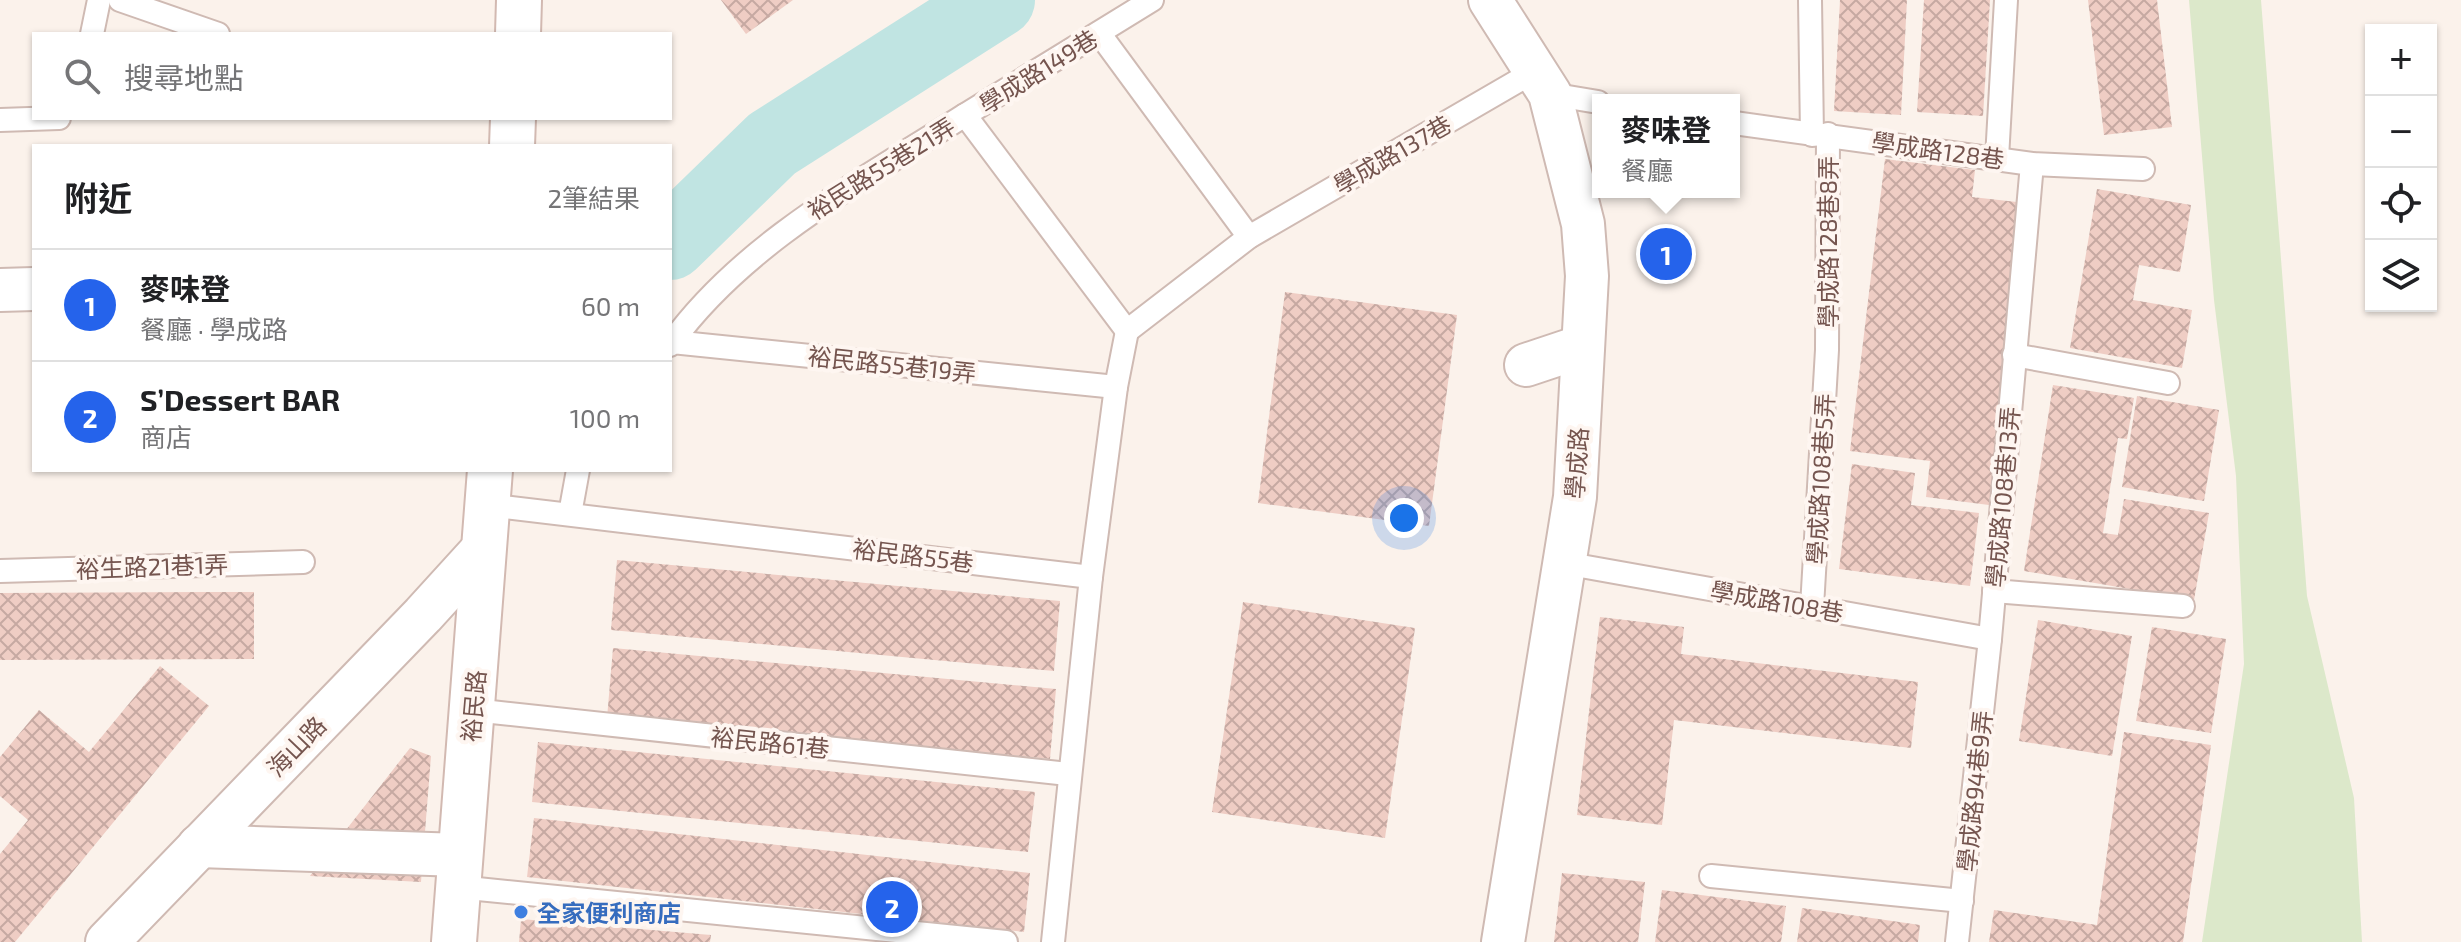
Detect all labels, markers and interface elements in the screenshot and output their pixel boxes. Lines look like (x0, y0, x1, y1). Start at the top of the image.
street label: 學成路149巷 (973, 23, 1103, 119)
map controls (2365, 24, 2437, 312)
button: + (2365, 24, 2437, 96)
search box (32, 32, 672, 120)
icon: search (60, 54, 104, 98)
text: 搜尋地點 (124, 59, 244, 95)
popup (1592, 94, 1740, 198)
button: − (2365, 96, 2437, 168)
street label: 學成路137巷 (1328, 109, 1456, 199)
street label: 裕民路55巷21弄 (802, 111, 960, 225)
text: 麥味登 (1621, 111, 1711, 147)
street label: 學成路128巷 (1870, 126, 2006, 174)
text: 餐廳 (1621, 154, 1673, 185)
street label: 學成路128巷8弄 (1813, 156, 1842, 328)
button: locate (2365, 168, 2437, 240)
text: 附近 (64, 177, 132, 218)
text: 2筆結果 (547, 182, 640, 213)
pin: 1 (1640, 224, 1692, 284)
button: layers (2365, 240, 2437, 312)
text: 麥味登 (140, 270, 230, 306)
text: 1 (84, 290, 96, 321)
text: 60 m (581, 290, 640, 321)
text: 餐廳 · 學成路 (140, 313, 288, 344)
street label: 裕民路55巷19弄 (806, 341, 978, 387)
text: S’Dessert BAR (140, 381, 340, 417)
street label: 學成路108巷5弄 (1801, 393, 1839, 565)
text: 2 (82, 402, 98, 433)
text: 100 m (570, 402, 640, 433)
street label: 學成路108巷13弄 (1980, 405, 2024, 589)
text: 商店 (140, 421, 192, 452)
street label: 學成路 (1559, 426, 1593, 500)
your location (1384, 498, 1424, 538)
street label: 裕民路55巷 (851, 533, 975, 577)
street label: 裕生路21巷1弄 (75, 549, 229, 583)
street label: 學成路108巷 (1708, 575, 1846, 627)
street label: 裕民路 (455, 669, 491, 743)
street label: 學成路94巷9弄 (1951, 709, 1997, 873)
street label: 海山路 (261, 710, 331, 782)
street label: 裕民路61巷 (709, 721, 831, 763)
pin: 2 (866, 877, 918, 937)
place label: 全家便利商店 (537, 898, 681, 927)
marker: 全家便利商店 (512, 903, 530, 921)

